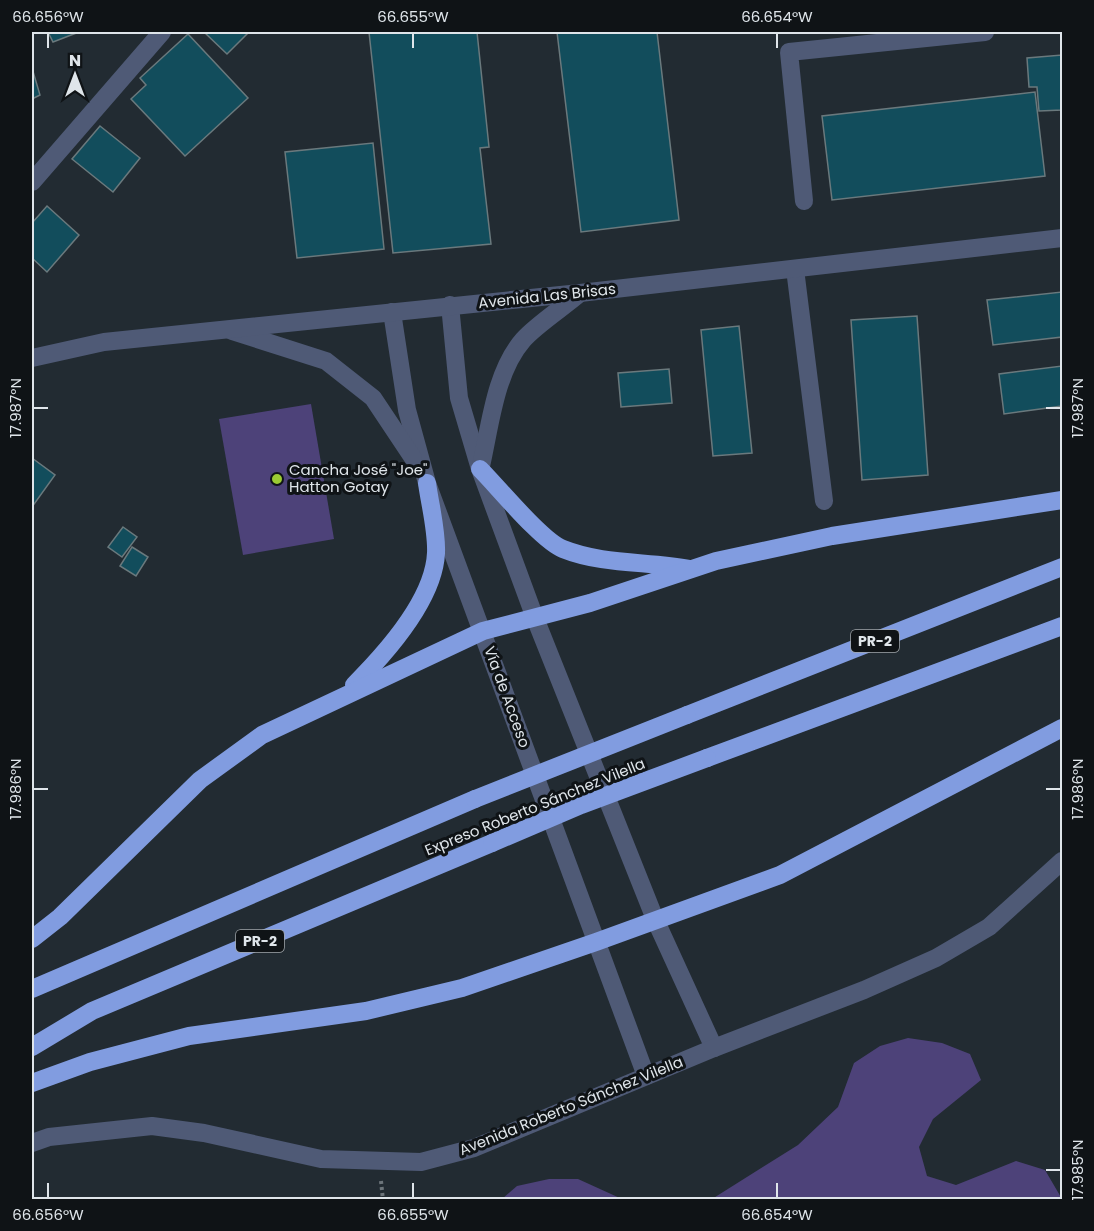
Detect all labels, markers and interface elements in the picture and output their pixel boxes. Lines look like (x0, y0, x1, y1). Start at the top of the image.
text: 66.656°W (12, 6, 84, 27)
text: 66.655°W (377, 6, 449, 27)
text: 66.654°W (741, 6, 813, 27)
north arrow (45, 45, 105, 105)
text: N (69, 49, 81, 72)
street label: Avenida Las Brisas (477, 278, 617, 313)
text: 17.987°N (5, 378, 26, 438)
text: 17.987°N (1067, 378, 1088, 438)
place label: Cancha José "Joe" Hatton Gotay (289, 459, 427, 497)
marker: Cancha José "Joe" Hatton Gotay (270, 472, 284, 486)
road number: PR-2 (851, 630, 899, 652)
street label: Vía de Acceso (479, 643, 536, 750)
street label: Expreso Roberto Sánchez Vilella (422, 753, 648, 860)
text: 17.986°N (5, 758, 26, 820)
text: 17.986°N (1067, 758, 1088, 820)
road number: PR-2 (236, 930, 284, 952)
street label: Avenida Roberto Sánchez Vilella (456, 1051, 686, 1160)
text: 17.985°N (1067, 1139, 1088, 1201)
text: 66.656°W (12, 1204, 84, 1225)
text: 66.655°W (377, 1204, 449, 1225)
text: 66.654°W (741, 1204, 813, 1225)

